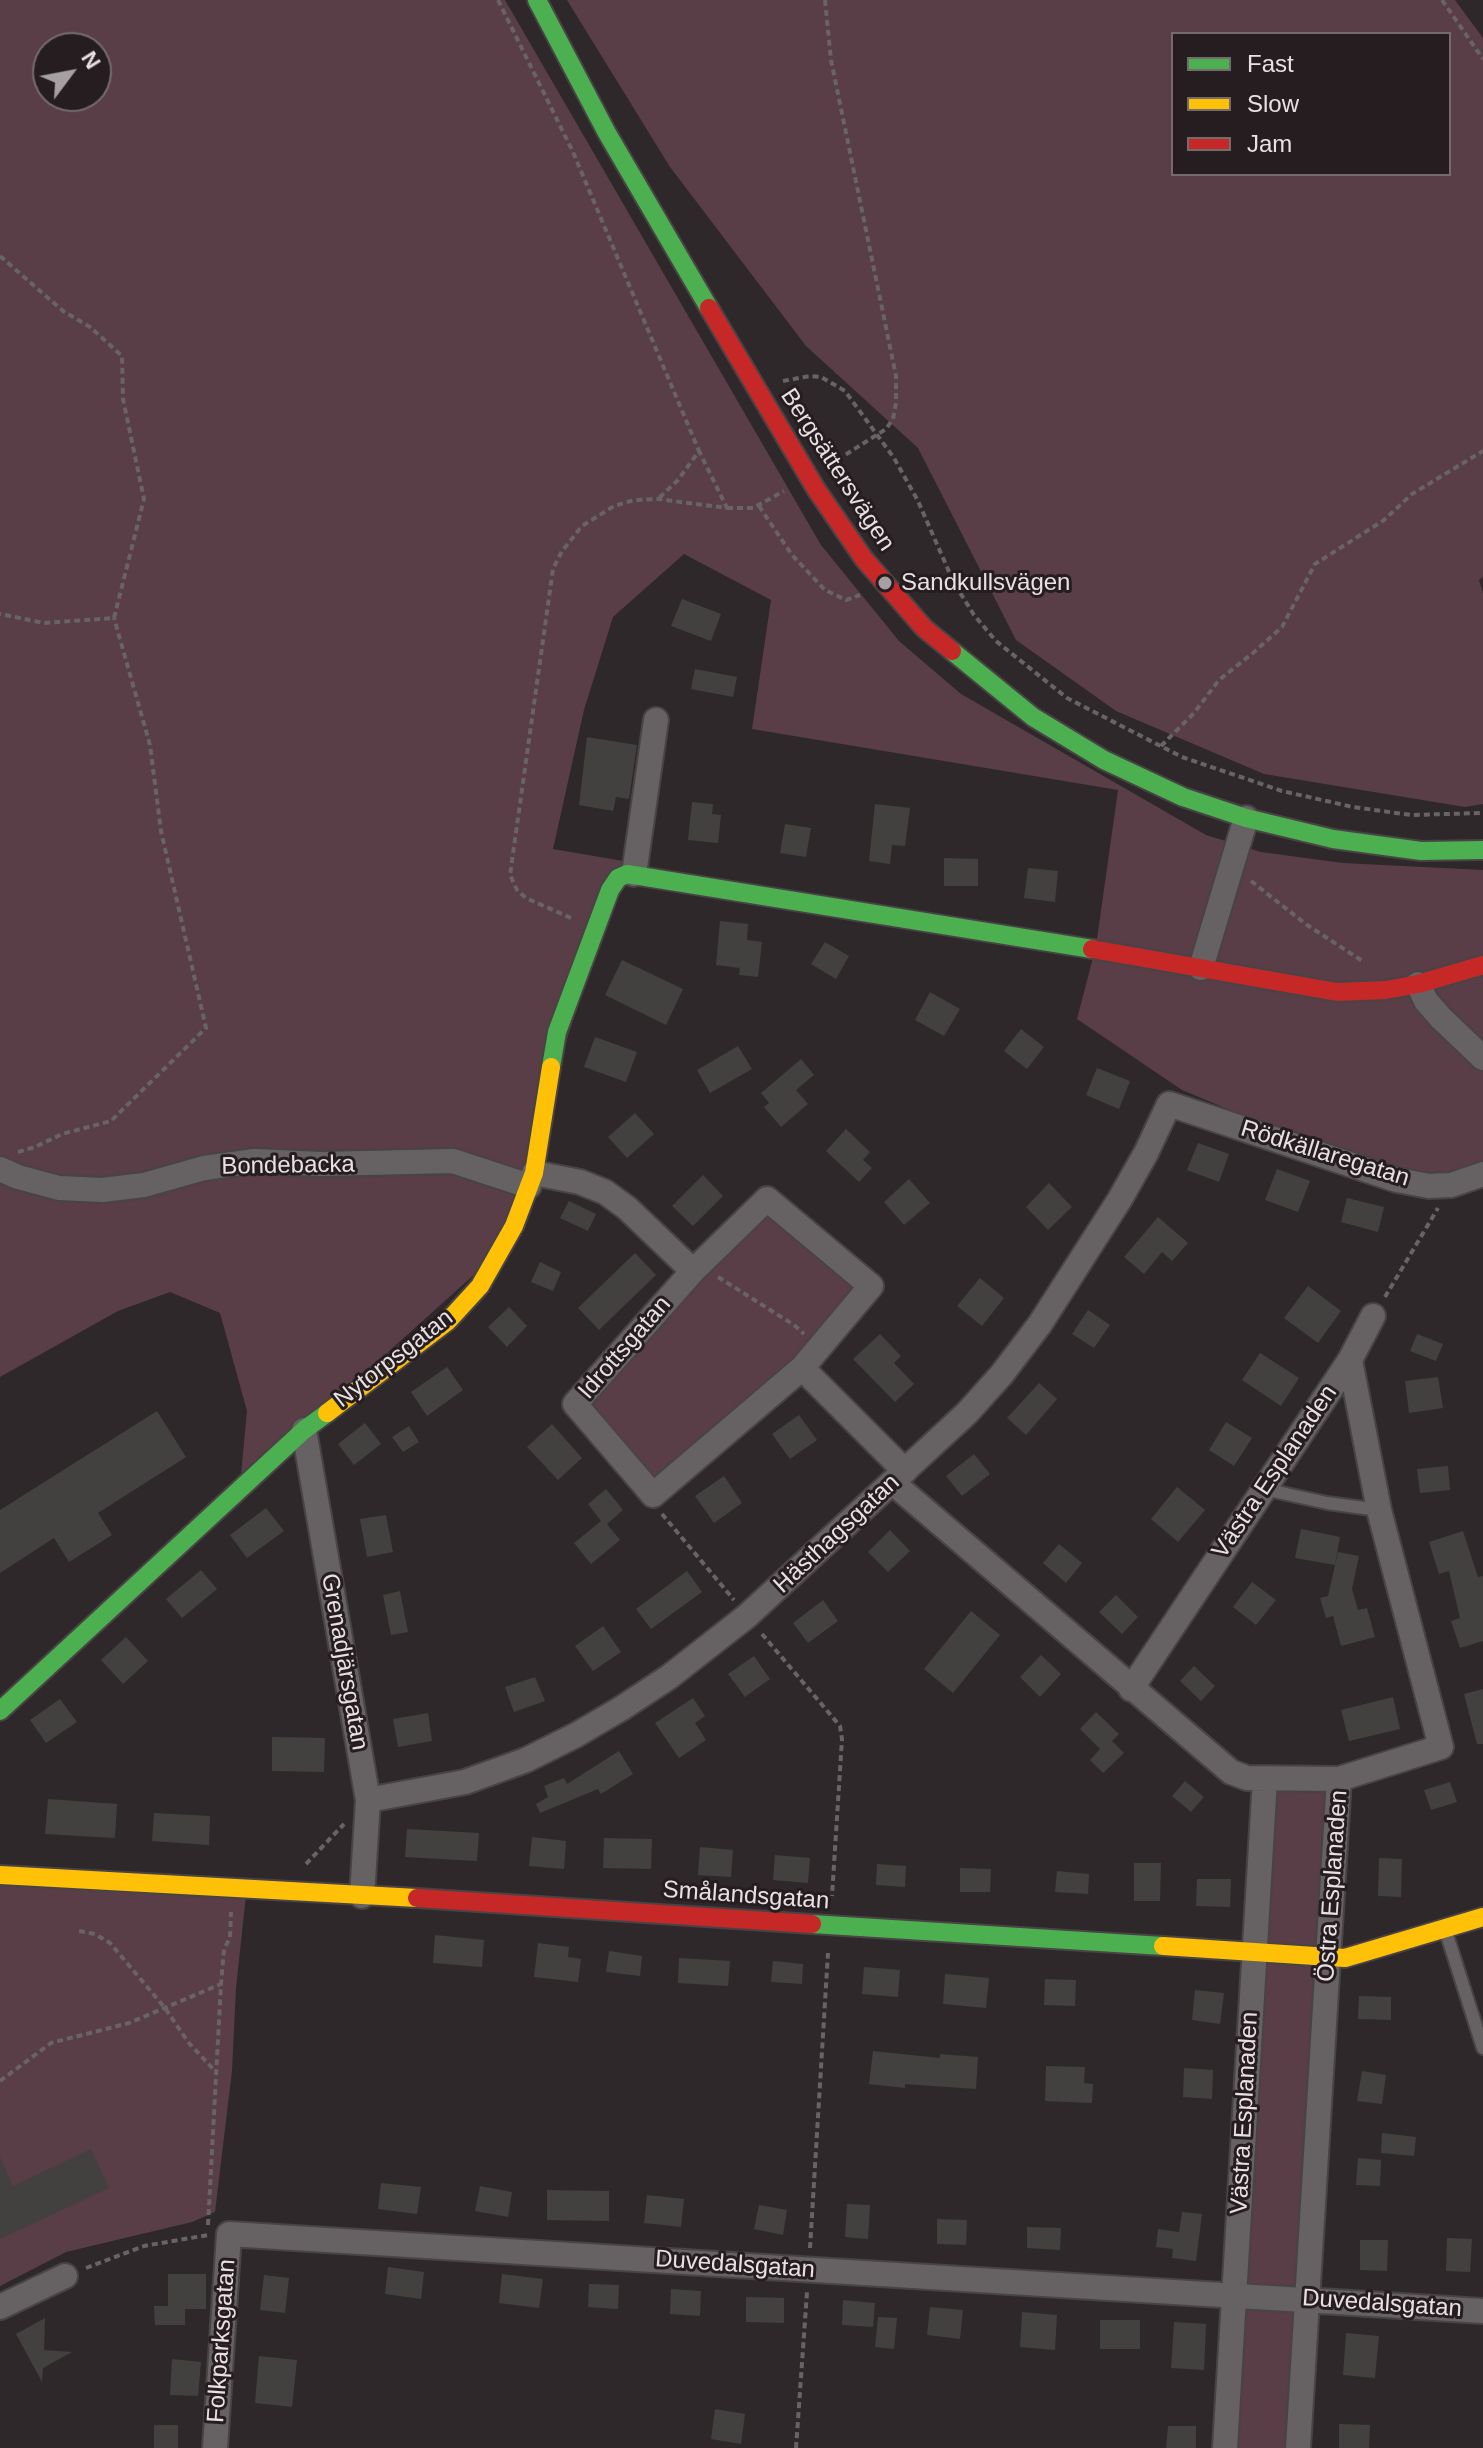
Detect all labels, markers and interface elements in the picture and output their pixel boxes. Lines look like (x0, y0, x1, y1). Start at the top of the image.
north arrow (32, 32, 112, 112)
legend (1171, 32, 1451, 176)
text: N (76, 47, 106, 73)
text: Fast (1247, 50, 1294, 77)
text: Slow (1247, 90, 1299, 117)
text: Jam (1247, 130, 1292, 157)
street label: Bergsättersvägen (774, 383, 900, 557)
place label: Sandkullsvägen (901, 569, 1070, 597)
marker: Sandkullsvägen (876, 574, 894, 592)
street label: Rödkällaregatan (1237, 1115, 1413, 1193)
street label: Bondebacka (221, 1150, 355, 1182)
street label: Idrottsgatan (573, 1291, 677, 1405)
street label: Nytorpsgatan (329, 1304, 459, 1414)
street label: Västra Esplanaden (1206, 1380, 1344, 1564)
street label: Hästhagsgatan (768, 1468, 906, 1600)
street label: Grenadjärsgatan (314, 1571, 374, 1753)
street label: Östra Esplanaden (1312, 1789, 1354, 1983)
street label: Smålandsgatan (662, 1876, 830, 1916)
street label: Västra Esplanaden (1225, 2011, 1265, 2215)
street label: Duvedalsgatan (654, 2245, 816, 2285)
street label: Folkparksgatan (202, 2258, 242, 2424)
street label: Duvedalsgatan (1301, 2284, 1463, 2324)

